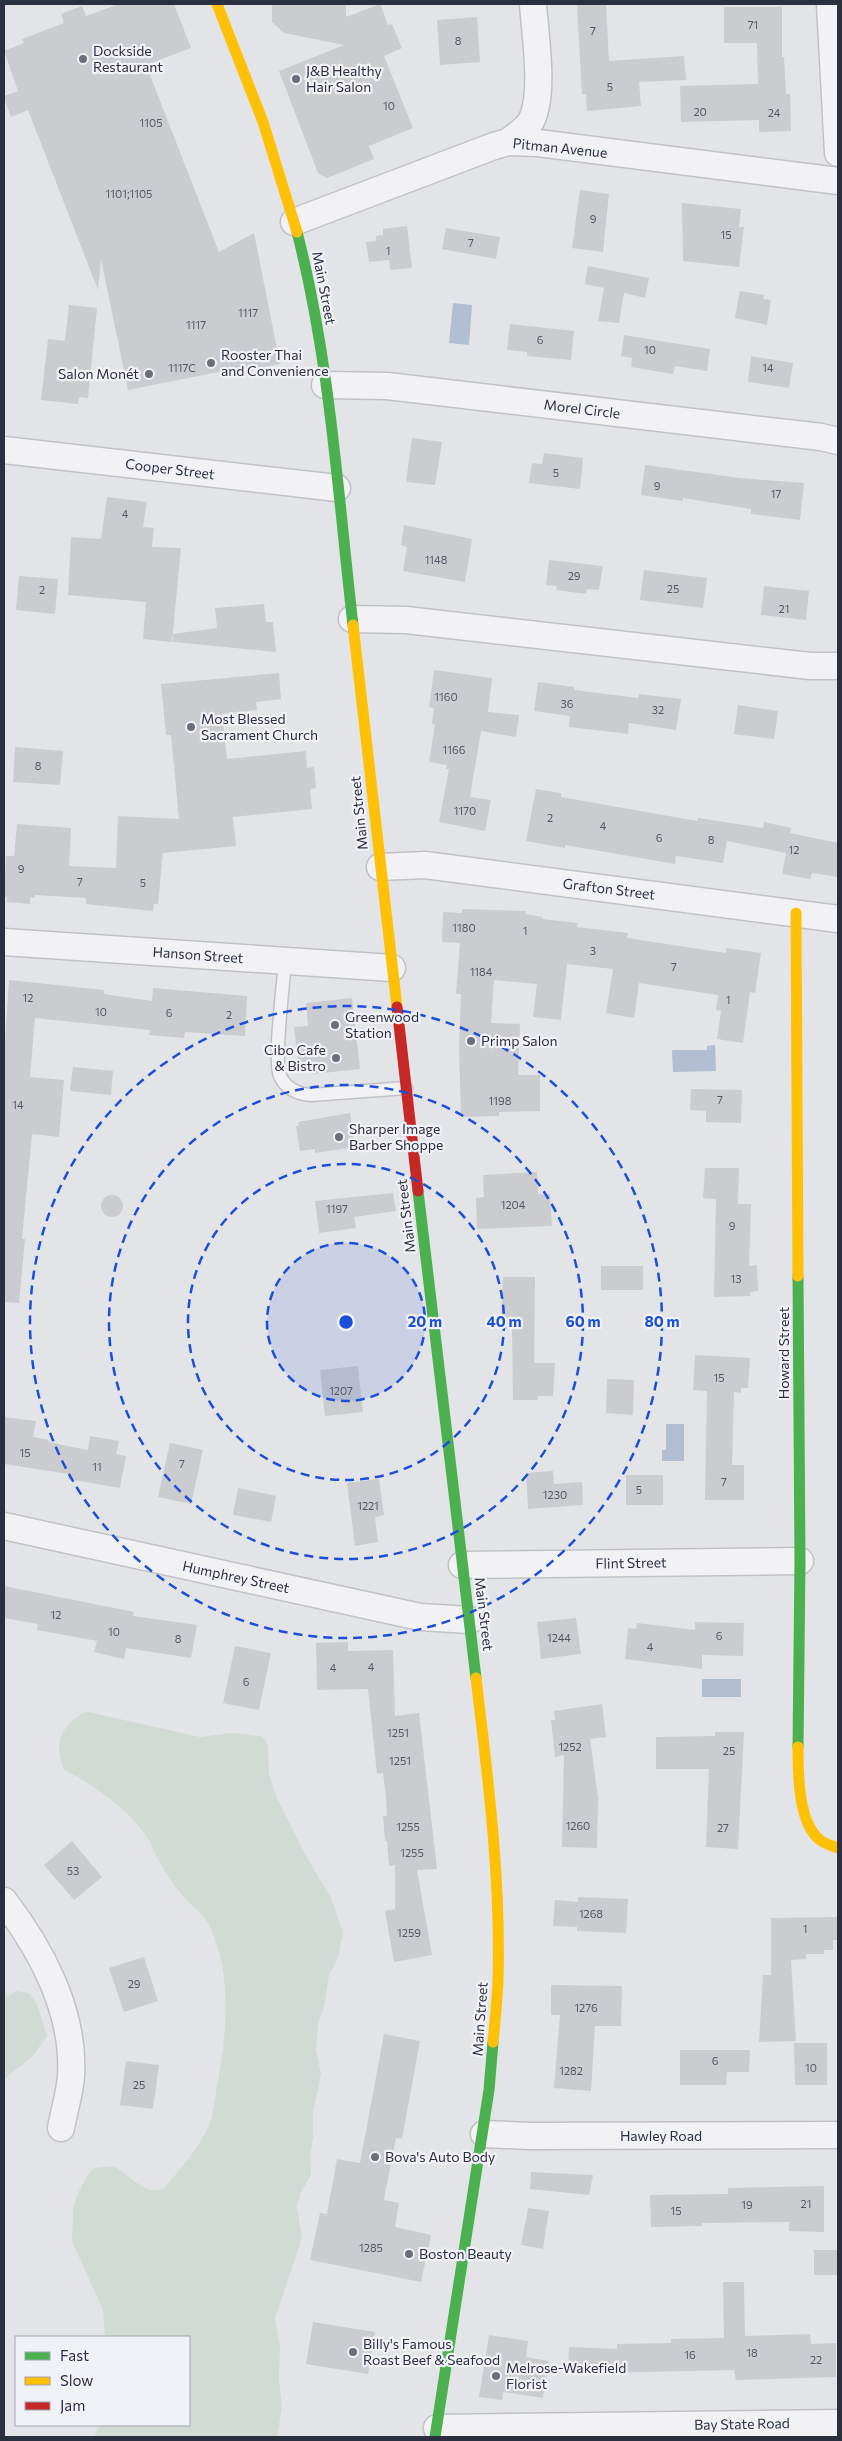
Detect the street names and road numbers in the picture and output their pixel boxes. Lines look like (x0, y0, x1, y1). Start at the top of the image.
street label: Pitman Avenue (512, 134, 608, 161)
street label: Main Street (309, 250, 340, 326)
street label: Morel Circle (543, 395, 621, 422)
street label: Cooper Street (124, 455, 216, 482)
street label: Main Street (346, 775, 371, 851)
street label: Grafton Street (562, 874, 656, 903)
street label: Hanson Street (152, 943, 244, 966)
street label: Main Street (392, 1178, 418, 1254)
street label: Howard Street (775, 1306, 792, 1399)
street label: Flint Street (595, 1553, 667, 1572)
street label: Humphrey Street (181, 1557, 291, 1596)
street label: Main Street (472, 1576, 498, 1652)
street label: Main Street (468, 1981, 491, 2057)
street label: Hawley Road (620, 2127, 702, 2144)
street label: Bay State Road (694, 2414, 790, 2433)

